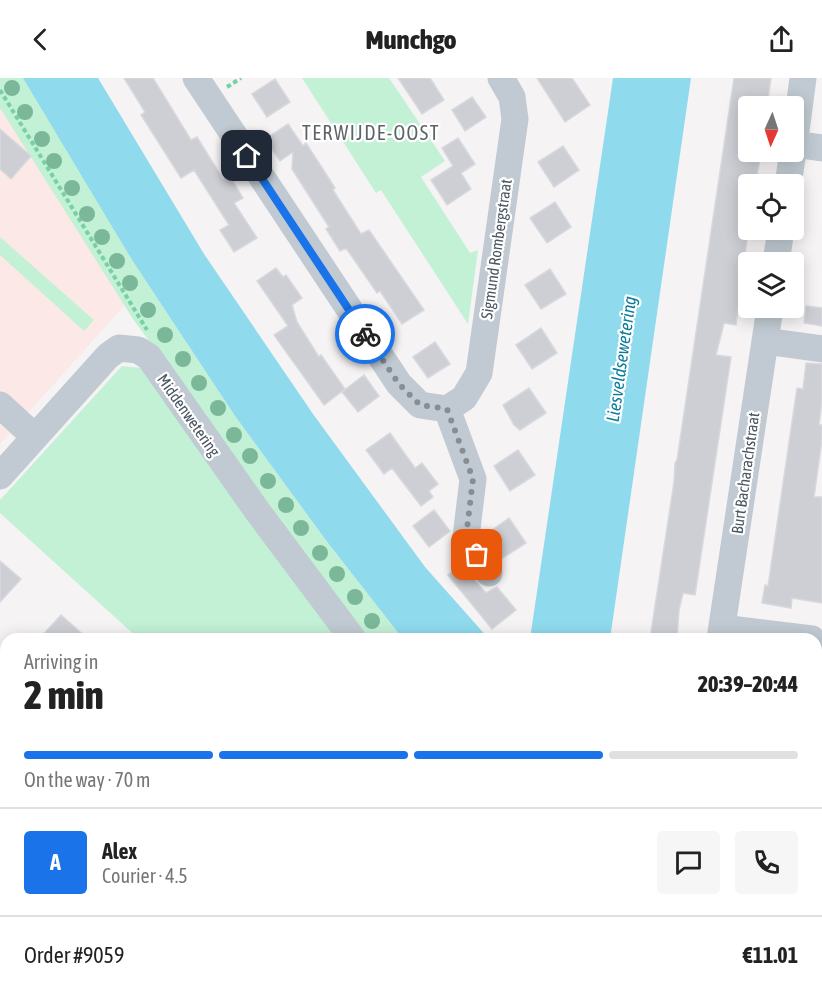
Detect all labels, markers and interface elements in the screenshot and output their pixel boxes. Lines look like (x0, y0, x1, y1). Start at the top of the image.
icon: back (24, 23, 57, 56)
icon: share (765, 23, 798, 56)
text: Munchgo (365, 24, 457, 55)
north arrow (738, 96, 804, 162)
map controls (738, 96, 804, 318)
district label: TERWIJDE-OOST (302, 121, 440, 144)
pin (221, 130, 272, 181)
icon: home (230, 139, 263, 172)
button: locate (738, 174, 804, 240)
street label: Sigmund Rombergstraat (477, 177, 516, 320)
button: layers (738, 252, 804, 318)
water label: Liesveldsewetering (602, 295, 640, 423)
courier (335, 304, 395, 364)
icon: bike (349, 318, 382, 351)
street label: Middenwetering (153, 371, 224, 460)
street label: Burt Bacharachstraat (728, 411, 762, 535)
pin (451, 529, 502, 580)
icon: bag (460, 538, 493, 571)
text: Arriving in (24, 650, 98, 673)
text: 20:39–20:44 (698, 671, 798, 697)
text: 2 min (24, 673, 104, 717)
text: On the way · 70 m (24, 768, 150, 791)
button: chat (657, 831, 720, 894)
button: phone (735, 831, 798, 894)
text: Alex (102, 838, 137, 864)
text: A (50, 849, 61, 875)
text: Courier · 4.5 (102, 864, 188, 887)
text: Order #9059 (24, 942, 124, 968)
text: €11.01 (743, 942, 798, 968)

